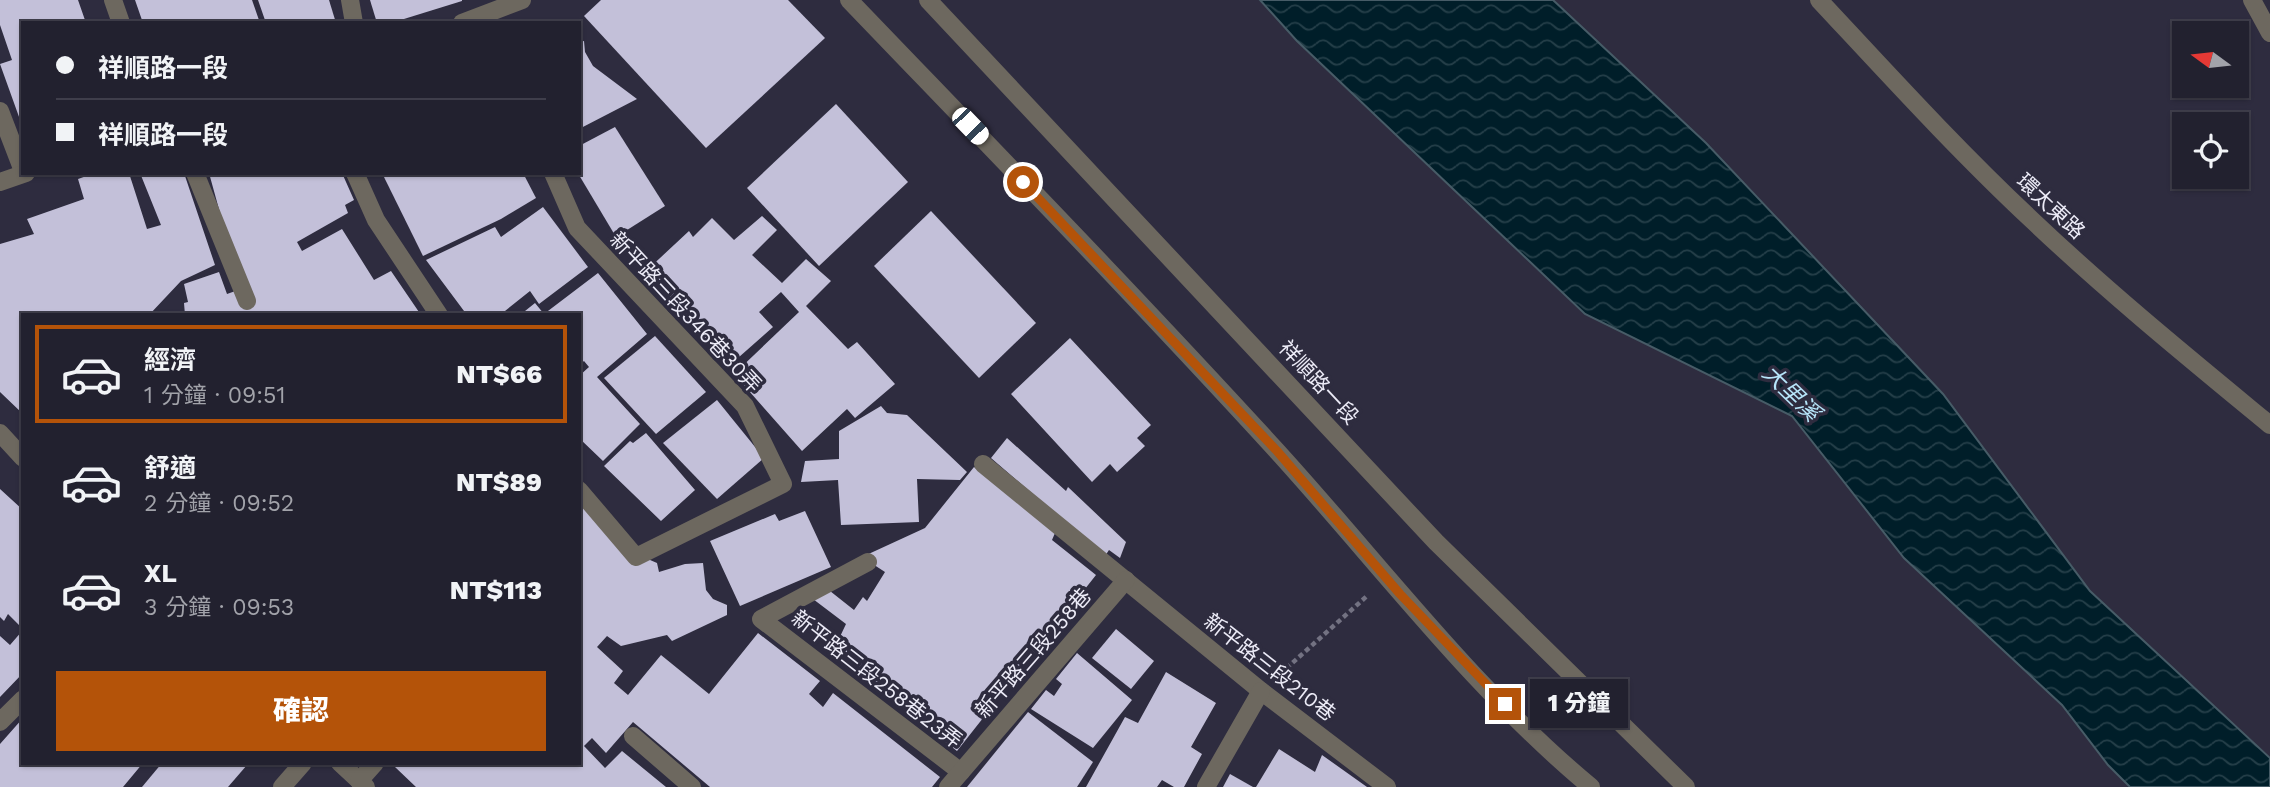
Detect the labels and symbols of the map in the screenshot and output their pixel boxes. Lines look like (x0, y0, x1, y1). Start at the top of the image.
north arrow (2172, 21, 2249, 98)
car (948, 104, 993, 148)
route start (1007, 166, 1039, 198)
street label: 環太東路 (2012, 168, 2090, 244)
street label: 新平路三段346巷30弄 (605, 227, 767, 397)
street label: 祥順路一段 (1274, 335, 1364, 429)
water label: 大里溪 (1757, 359, 1827, 429)
street label: 新平路三段258巷 (970, 583, 1096, 723)
street label: 新平路三段258巷23弄 (787, 605, 967, 753)
street label: 新平路三段210巷 (1199, 608, 1341, 726)
callout: 1 分鐘 (1530, 680, 1628, 728)
route end (1489, 688, 1521, 720)

